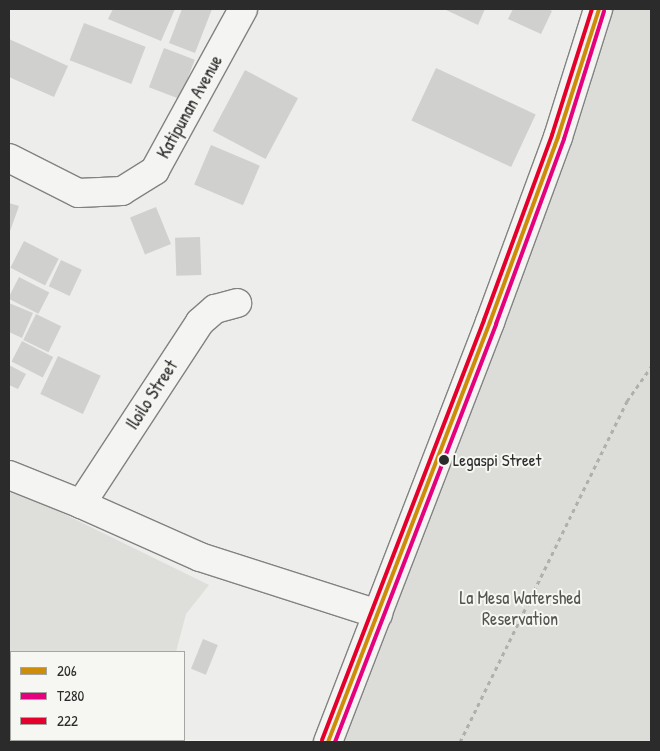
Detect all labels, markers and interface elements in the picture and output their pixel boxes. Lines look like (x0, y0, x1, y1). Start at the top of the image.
street label: Katipunan Avenue (153, 52, 227, 162)
street label: Iloilo Street (122, 356, 182, 434)
place label: Legaspi Street (453, 450, 541, 470)
marker: Legaspi Street (439, 455, 449, 465)
park label: La Mesa Watershed Reservation (460, 588, 580, 630)
legend (10, 651, 185, 741)
text: 206 (57, 660, 77, 681)
text: T280 (57, 685, 84, 706)
text: 222 (57, 710, 78, 731)

